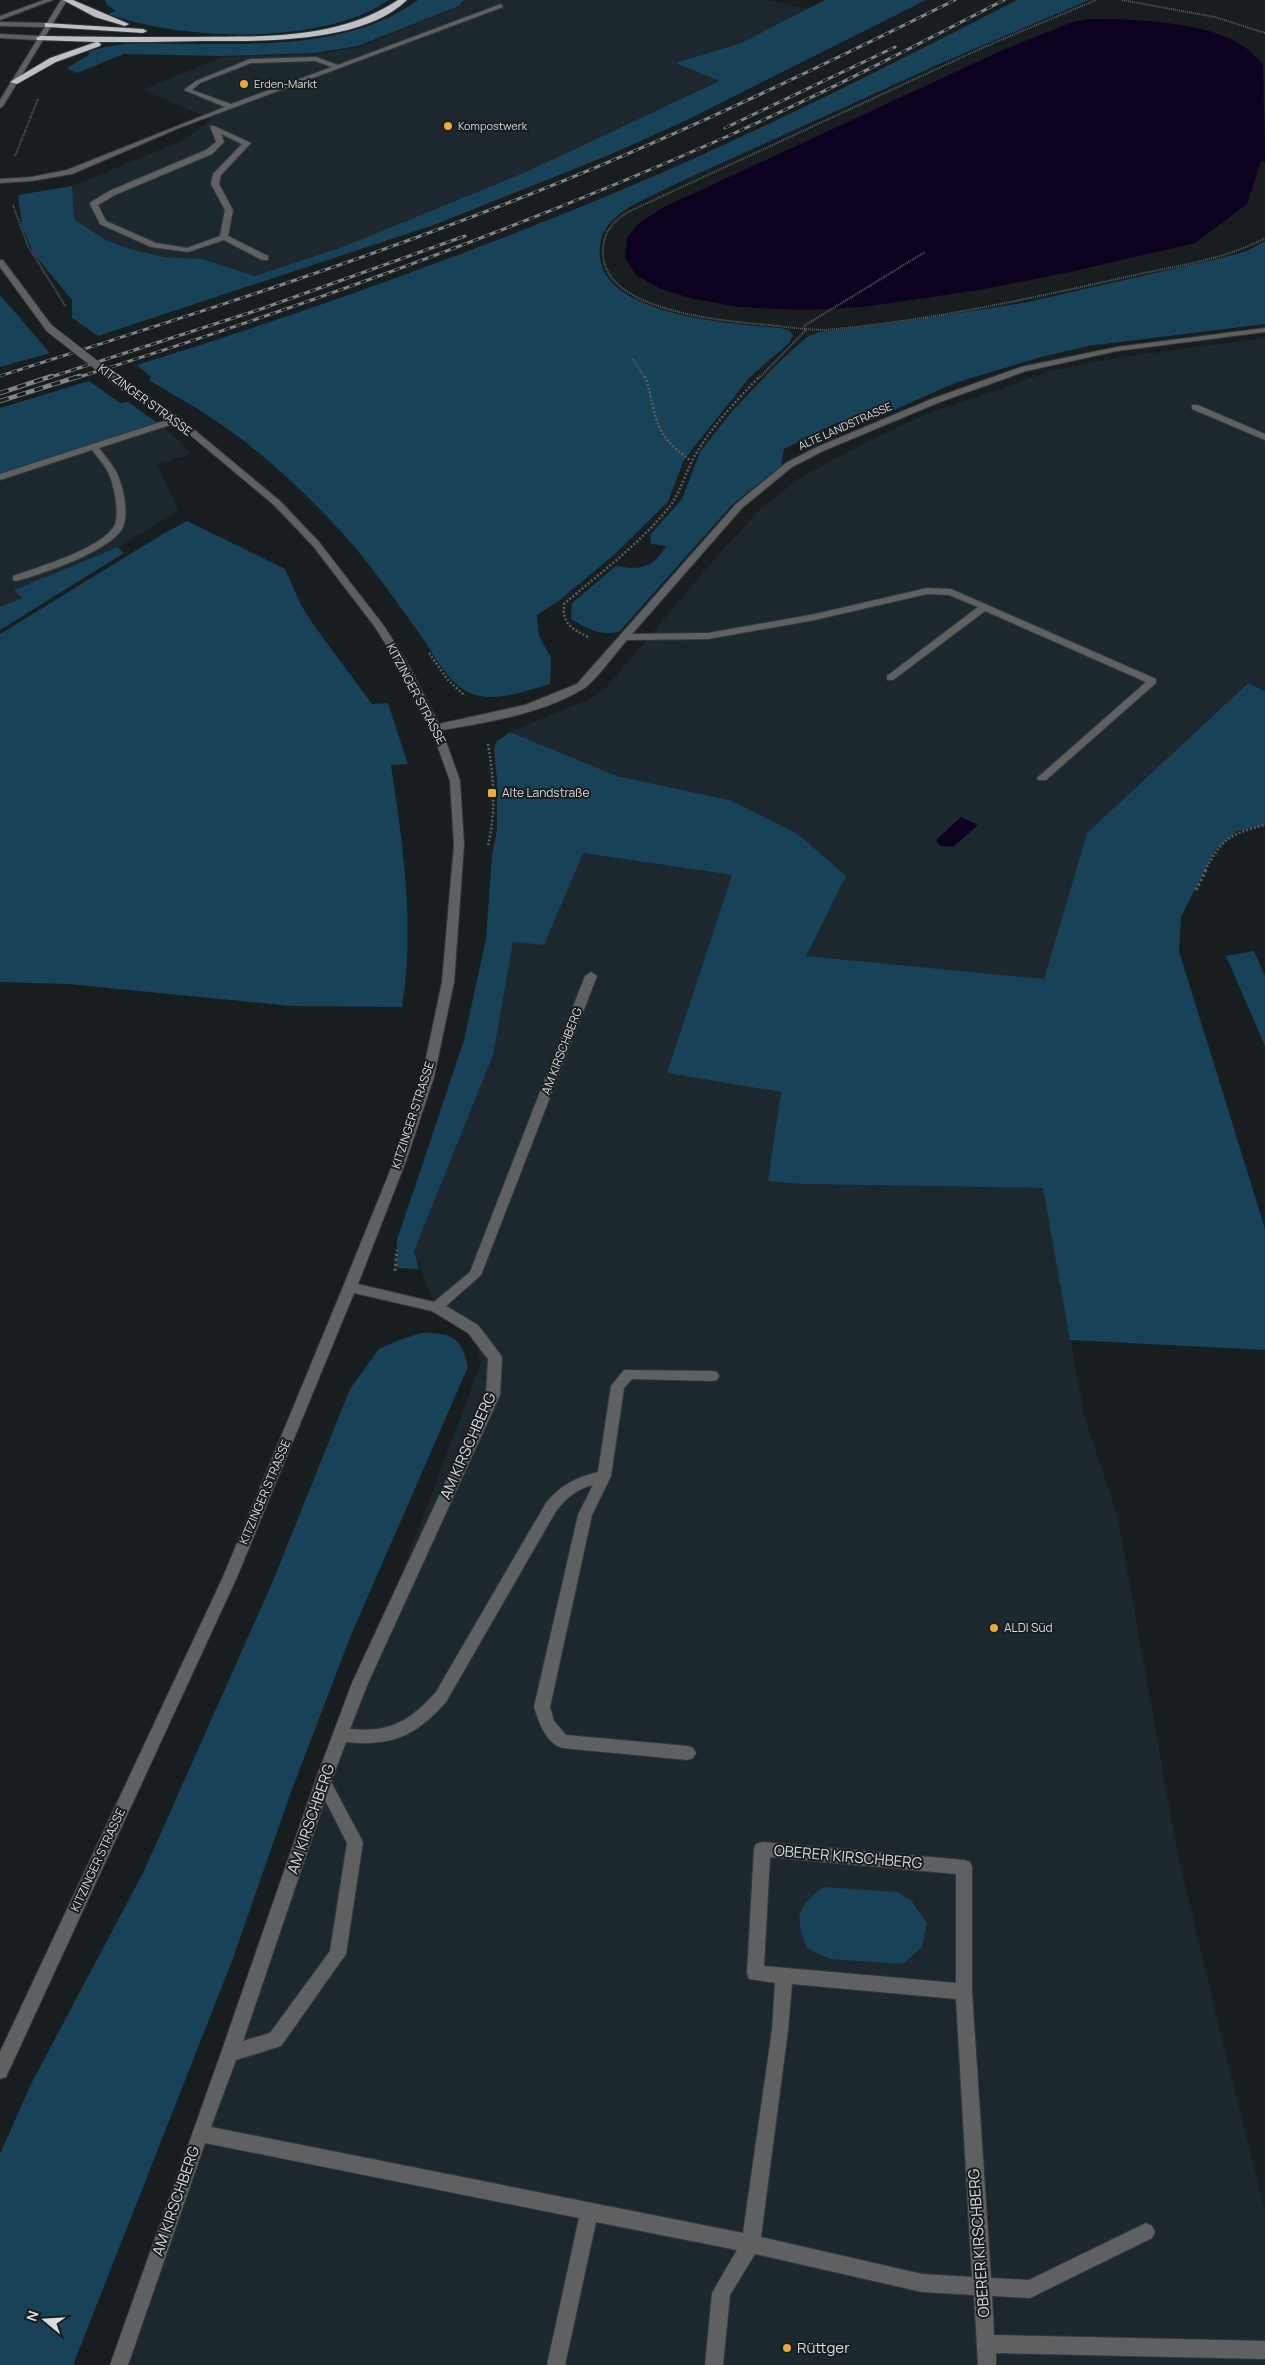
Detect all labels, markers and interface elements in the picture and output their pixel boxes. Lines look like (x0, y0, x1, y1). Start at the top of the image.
place label: Erden-Markt (254, 76, 317, 91)
marker: Erden-Markt (238, 78, 250, 90)
place label: Kompostwerk (458, 118, 528, 133)
marker: Kompostwerk (442, 120, 454, 132)
street label: KITZINGER STRASSE (95, 360, 196, 439)
street label: ALTE LANDSTRASSE (796, 398, 894, 453)
street label: KITZINGER STRASSE (383, 640, 450, 747)
place label: Alte Landstraße (502, 784, 589, 801)
marker: Alte Landstraße (486, 787, 498, 799)
street label: AM KIRSCHBERG (537, 1004, 586, 1097)
street label: KITZINGER STRASSE (387, 1059, 438, 1171)
street label: AM KIRSCHBERG (435, 1389, 501, 1503)
street label: KITZINGER STRASSE (235, 1437, 294, 1547)
place label: ALDI Süd (1004, 1619, 1053, 1636)
marker: ALDI Süd (988, 1622, 1000, 1634)
street label: AM KIRSCHBERG (282, 1761, 339, 1877)
street label: KITZINGER STRASSE (66, 1805, 129, 1914)
street label: OBERER KIRSCHBERG (773, 1840, 924, 1873)
street label: AM KIRSCHBERG (147, 2143, 204, 2259)
street label: OBERER KIRSCHBERG (963, 2168, 994, 2318)
north arrow (20, 2295, 70, 2345)
text: N (22, 2308, 43, 2324)
place label: Rüttger (797, 2337, 850, 2358)
marker: Rüttger (781, 2342, 793, 2354)

